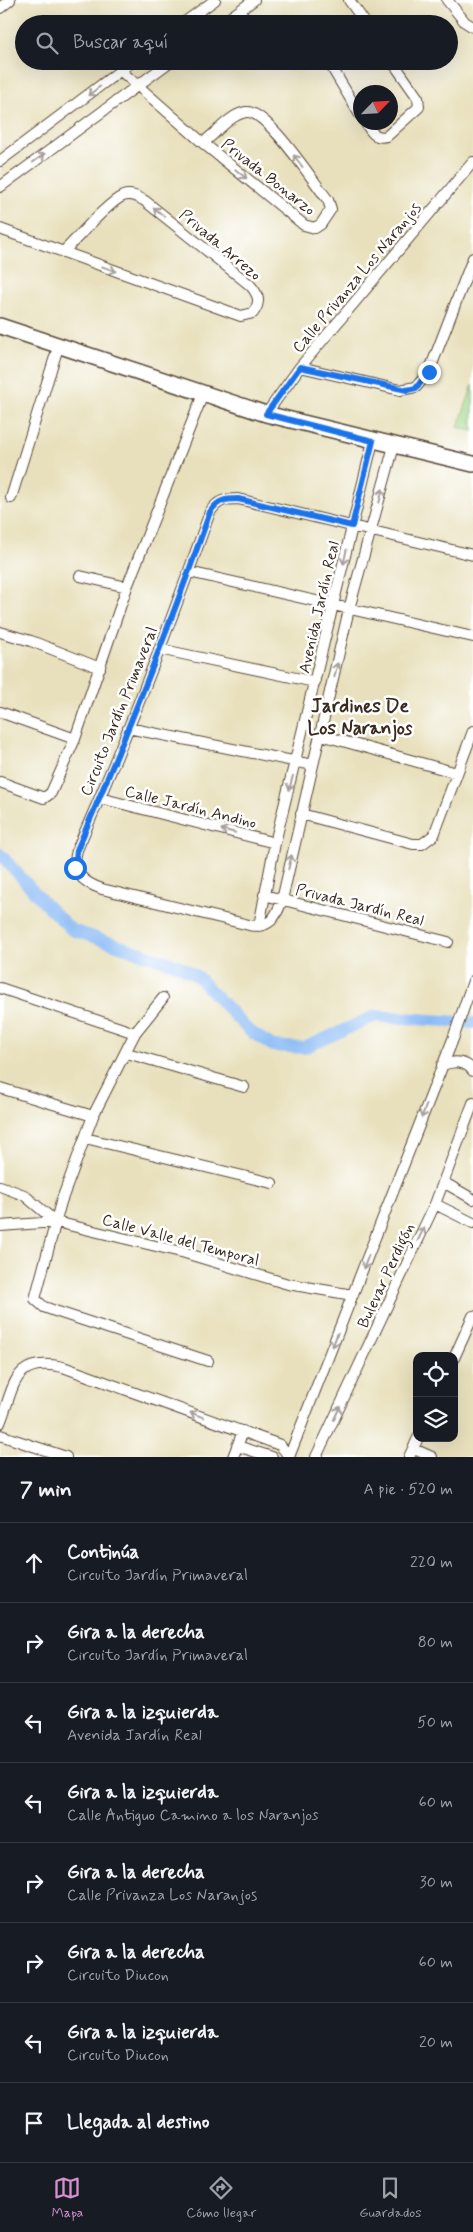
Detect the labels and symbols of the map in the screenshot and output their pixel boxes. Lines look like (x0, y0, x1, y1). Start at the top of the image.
one-way arrow (88, 85, 101, 96)
north arrow (353, 85, 398, 130)
street label: Privada Bonarzo (217, 134, 319, 220)
one-way arrow (32, 153, 46, 163)
one-way arrow (293, 155, 304, 168)
one-way arrow (234, 168, 247, 179)
street label: Calle Privanza Los Naranjos (288, 198, 426, 358)
street label: Privada Arrezo (175, 205, 265, 286)
one-way arrow (153, 207, 166, 218)
one-way arrow (101, 265, 116, 274)
route end (418, 361, 441, 384)
one-way arrow (377, 489, 386, 505)
street label: Avenida Jardín Real (294, 539, 345, 675)
one-way arrow (340, 548, 349, 564)
street label: Circuito Jardín Primaveral (76, 624, 163, 799)
one-way arrow (332, 663, 341, 679)
district label: Jardines De Los Naranjos (308, 694, 413, 742)
one-way arrow (286, 774, 295, 790)
street label: Calle Jardín Andino (123, 781, 259, 834)
one-way arrow (220, 826, 236, 835)
one-way arrow (286, 855, 295, 871)
route start (64, 857, 87, 880)
street label: Privada Jardín Real (293, 879, 426, 932)
one-way arrow (419, 1103, 429, 1118)
street label: Calle Valle del Temporal (100, 1209, 261, 1272)
street label: Bulevar Perdigón (353, 1220, 421, 1332)
one-way arrow (417, 1227, 426, 1242)
one-way arrow (360, 1254, 370, 1269)
one-way arrow (330, 1332, 339, 1348)
one-way arrow (332, 1406, 342, 1421)
one-way arrow (190, 1410, 205, 1419)

